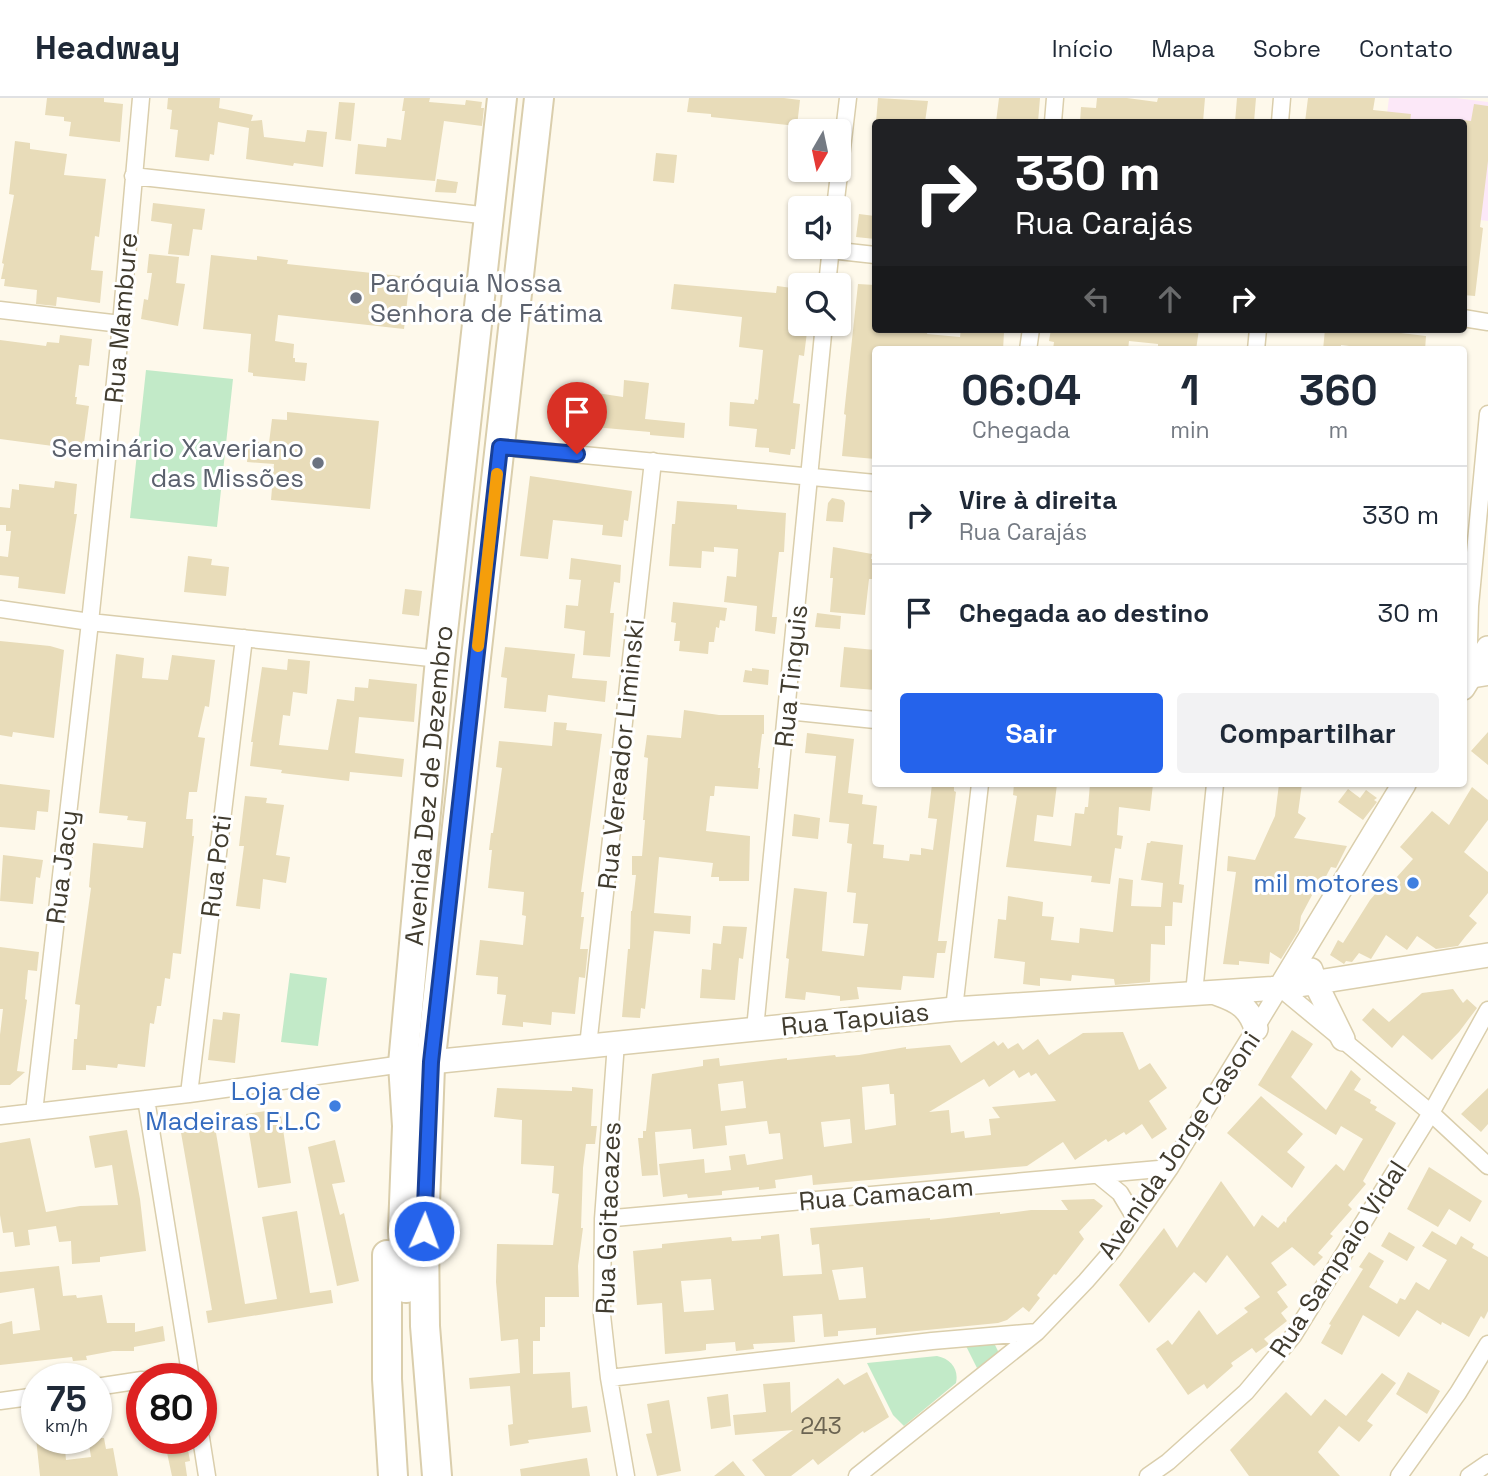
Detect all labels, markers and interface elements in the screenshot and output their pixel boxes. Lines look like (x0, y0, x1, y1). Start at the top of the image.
text: Headway (35, 27, 180, 69)
text: Início (1052, 33, 1113, 64)
text: Mapa (1151, 33, 1215, 64)
text: Sobre (1253, 33, 1321, 64)
text: Contato (1359, 33, 1453, 64)
north arrow (788, 119, 850, 182)
map controls (788, 119, 851, 336)
text: 330 m (1015, 142, 1161, 204)
icon: right (900, 147, 991, 238)
button: sound (788, 196, 851, 259)
text: Rua Carajás (1015, 203, 1193, 243)
street label: Rua Mambure (97, 231, 145, 405)
place label: Paróquia Nossa Senhora de Fátima (370, 266, 603, 330)
button: search (788, 273, 851, 336)
icon: left (1078, 280, 1116, 318)
icon: ahead (1151, 280, 1189, 318)
icon: right (1224, 280, 1262, 318)
marker: Paróquia Nossa Senhora de Fátima (348, 290, 364, 306)
text: 06:04 (961, 364, 1081, 417)
text: 1 (1180, 364, 1199, 417)
text: 360 (1299, 364, 1378, 417)
pin (547, 382, 607, 454)
icon: arrive (558, 393, 596, 431)
text: Chegada (972, 415, 1070, 445)
text: min (1170, 415, 1210, 445)
text: m (1328, 415, 1348, 445)
place label: Seminário Xaveriano das Missões (51, 431, 304, 495)
marker: Seminário Xaveriano das Missões (310, 455, 326, 471)
text: Vire à direita (959, 483, 1117, 517)
icon: right (900, 496, 938, 534)
text: 330 m (1362, 498, 1439, 532)
text: Rua Carajás (959, 517, 1087, 547)
icon: arrive (900, 594, 938, 632)
text: Chegada ao destino (959, 596, 1209, 630)
text: 30 m (1378, 596, 1439, 630)
street label: Rua Tinguis (767, 603, 815, 749)
street label: Rua Vereador Liminski (590, 617, 652, 891)
street label: Avenida Dez de Dezembro (397, 623, 461, 947)
button: Sair (900, 693, 1163, 773)
button: Compartilhar (1177, 693, 1439, 773)
street label: Rua Jacy (38, 808, 86, 926)
street label: Rua Poti (193, 813, 239, 919)
place label: mil motores (1253, 866, 1399, 900)
marker: mil motores (1405, 875, 1421, 891)
street label: Rua Tapuias (779, 994, 931, 1044)
street label: Avenida Jorge Casoni (1090, 1024, 1268, 1266)
place label: Loja de Madeiras F.L.C (145, 1074, 321, 1138)
marker: Loja de Madeiras F.L.C (327, 1098, 343, 1114)
street label: Rua Goitacazes (588, 1121, 628, 1315)
street label: Rua Sampaio Vidal (1262, 1154, 1414, 1364)
street label: Rua Camacam (797, 1169, 975, 1219)
position arrow (387, 1194, 461, 1268)
speed limit sign: 80 (126, 1363, 217, 1454)
text: 75 (46, 1377, 87, 1421)
house number: 243 (800, 1411, 842, 1441)
text: km/h (45, 1414, 88, 1437)

